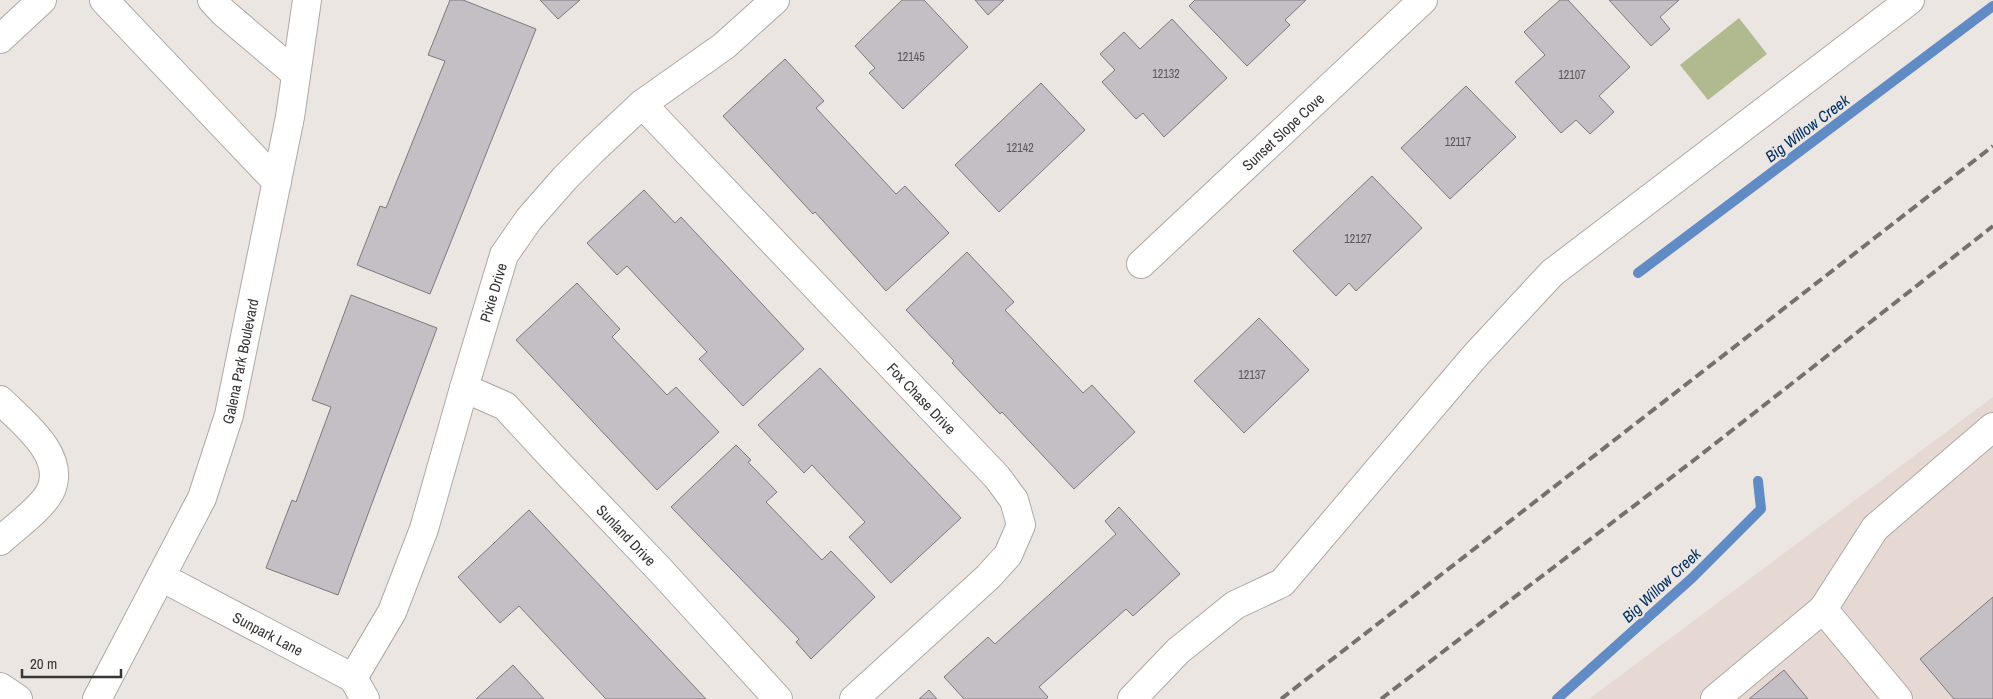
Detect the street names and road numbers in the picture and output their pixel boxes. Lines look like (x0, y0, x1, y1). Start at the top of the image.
street label: Sunset Slope Cove (1237, 88, 1328, 175)
street label: Pixie Drive (474, 260, 512, 325)
street label: Galena Park Boulevard (216, 297, 263, 427)
street label: Fox Chase Drive (883, 358, 961, 439)
street label: Sunland Drive (592, 500, 661, 571)
street label: Sunpark Lane (229, 606, 307, 661)

